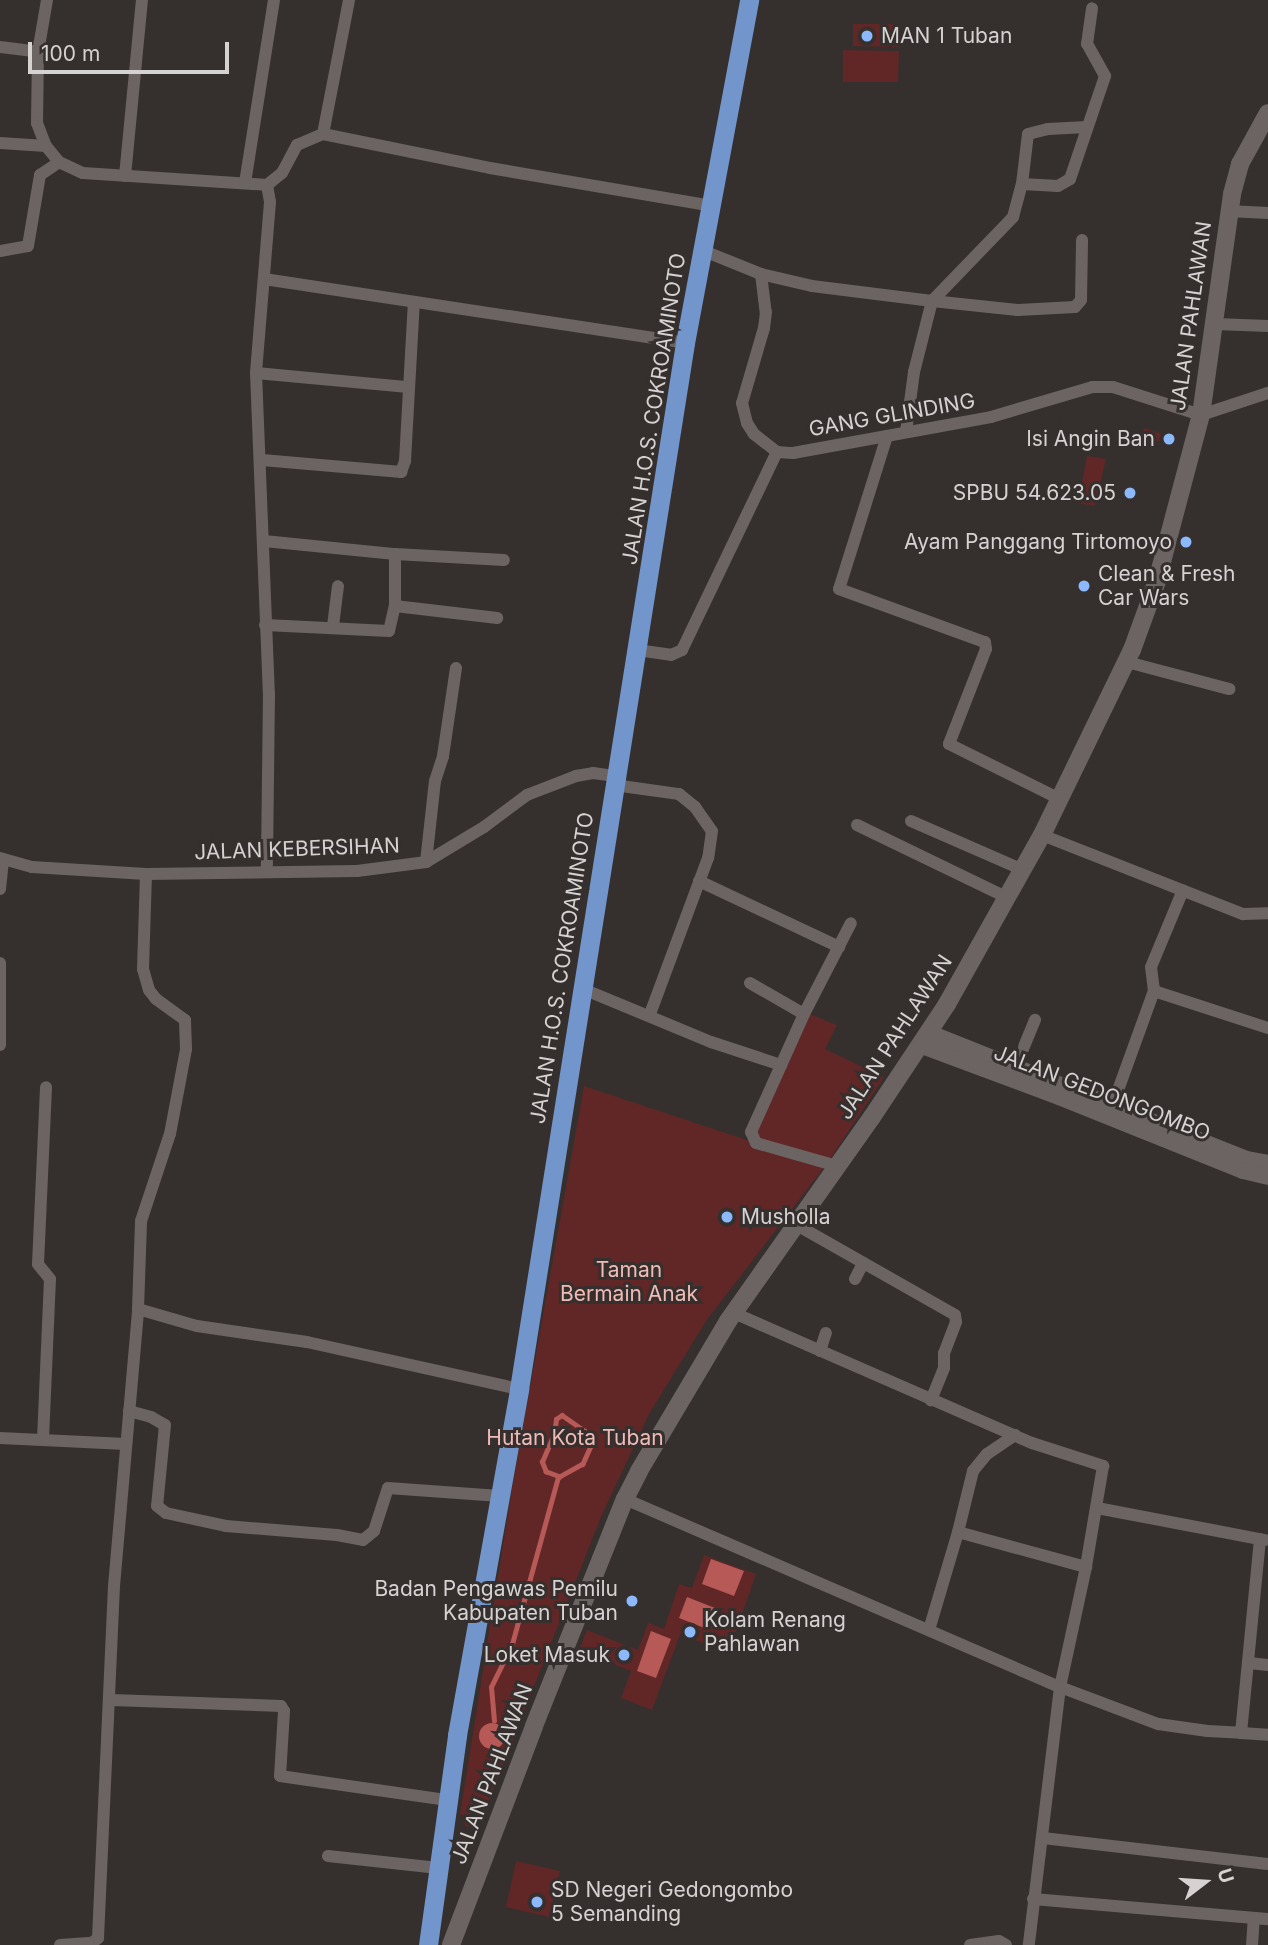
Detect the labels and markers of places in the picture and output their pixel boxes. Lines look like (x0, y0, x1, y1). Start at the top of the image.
place label: MAN 1 Tuban (881, 23, 1012, 49)
marker: MAN 1 Tuban (859, 28, 875, 44)
place label: Isi Angin Ban (1026, 426, 1155, 452)
marker: Isi Angin Ban (1161, 431, 1177, 447)
place label: SPBU 54.623.05 (953, 480, 1116, 506)
marker: SPBU 54.623.05 (1122, 485, 1138, 501)
place label: Ayam Panggang Tirtomoyo (904, 529, 1172, 555)
marker: Ayam Panggang Tirtomoyo (1178, 534, 1194, 550)
place label: Clean & Fresh Car Wars (1098, 561, 1235, 611)
marker: Clean & Fresh Car Wars (1076, 578, 1092, 594)
place label: Musholla (741, 1204, 830, 1230)
marker: Musholla (719, 1209, 735, 1225)
place label: Badan Pengawas Pemilu Kabupaten Tuban (374, 1576, 618, 1626)
marker: Badan Pengawas Pemilu Kabupaten Tuban (624, 1593, 640, 1609)
place label: Kolam Renang Pahlawan (704, 1607, 846, 1657)
marker: Kolam Renang Pahlawan (682, 1624, 698, 1640)
place label: Loket Masuk (484, 1642, 610, 1668)
marker: Loket Masuk (616, 1647, 632, 1663)
place label: SD Negeri Gedongombo 5 Semanding (551, 1877, 793, 1927)
marker: SD Negeri Gedongombo 5 Semanding (529, 1894, 545, 1910)

